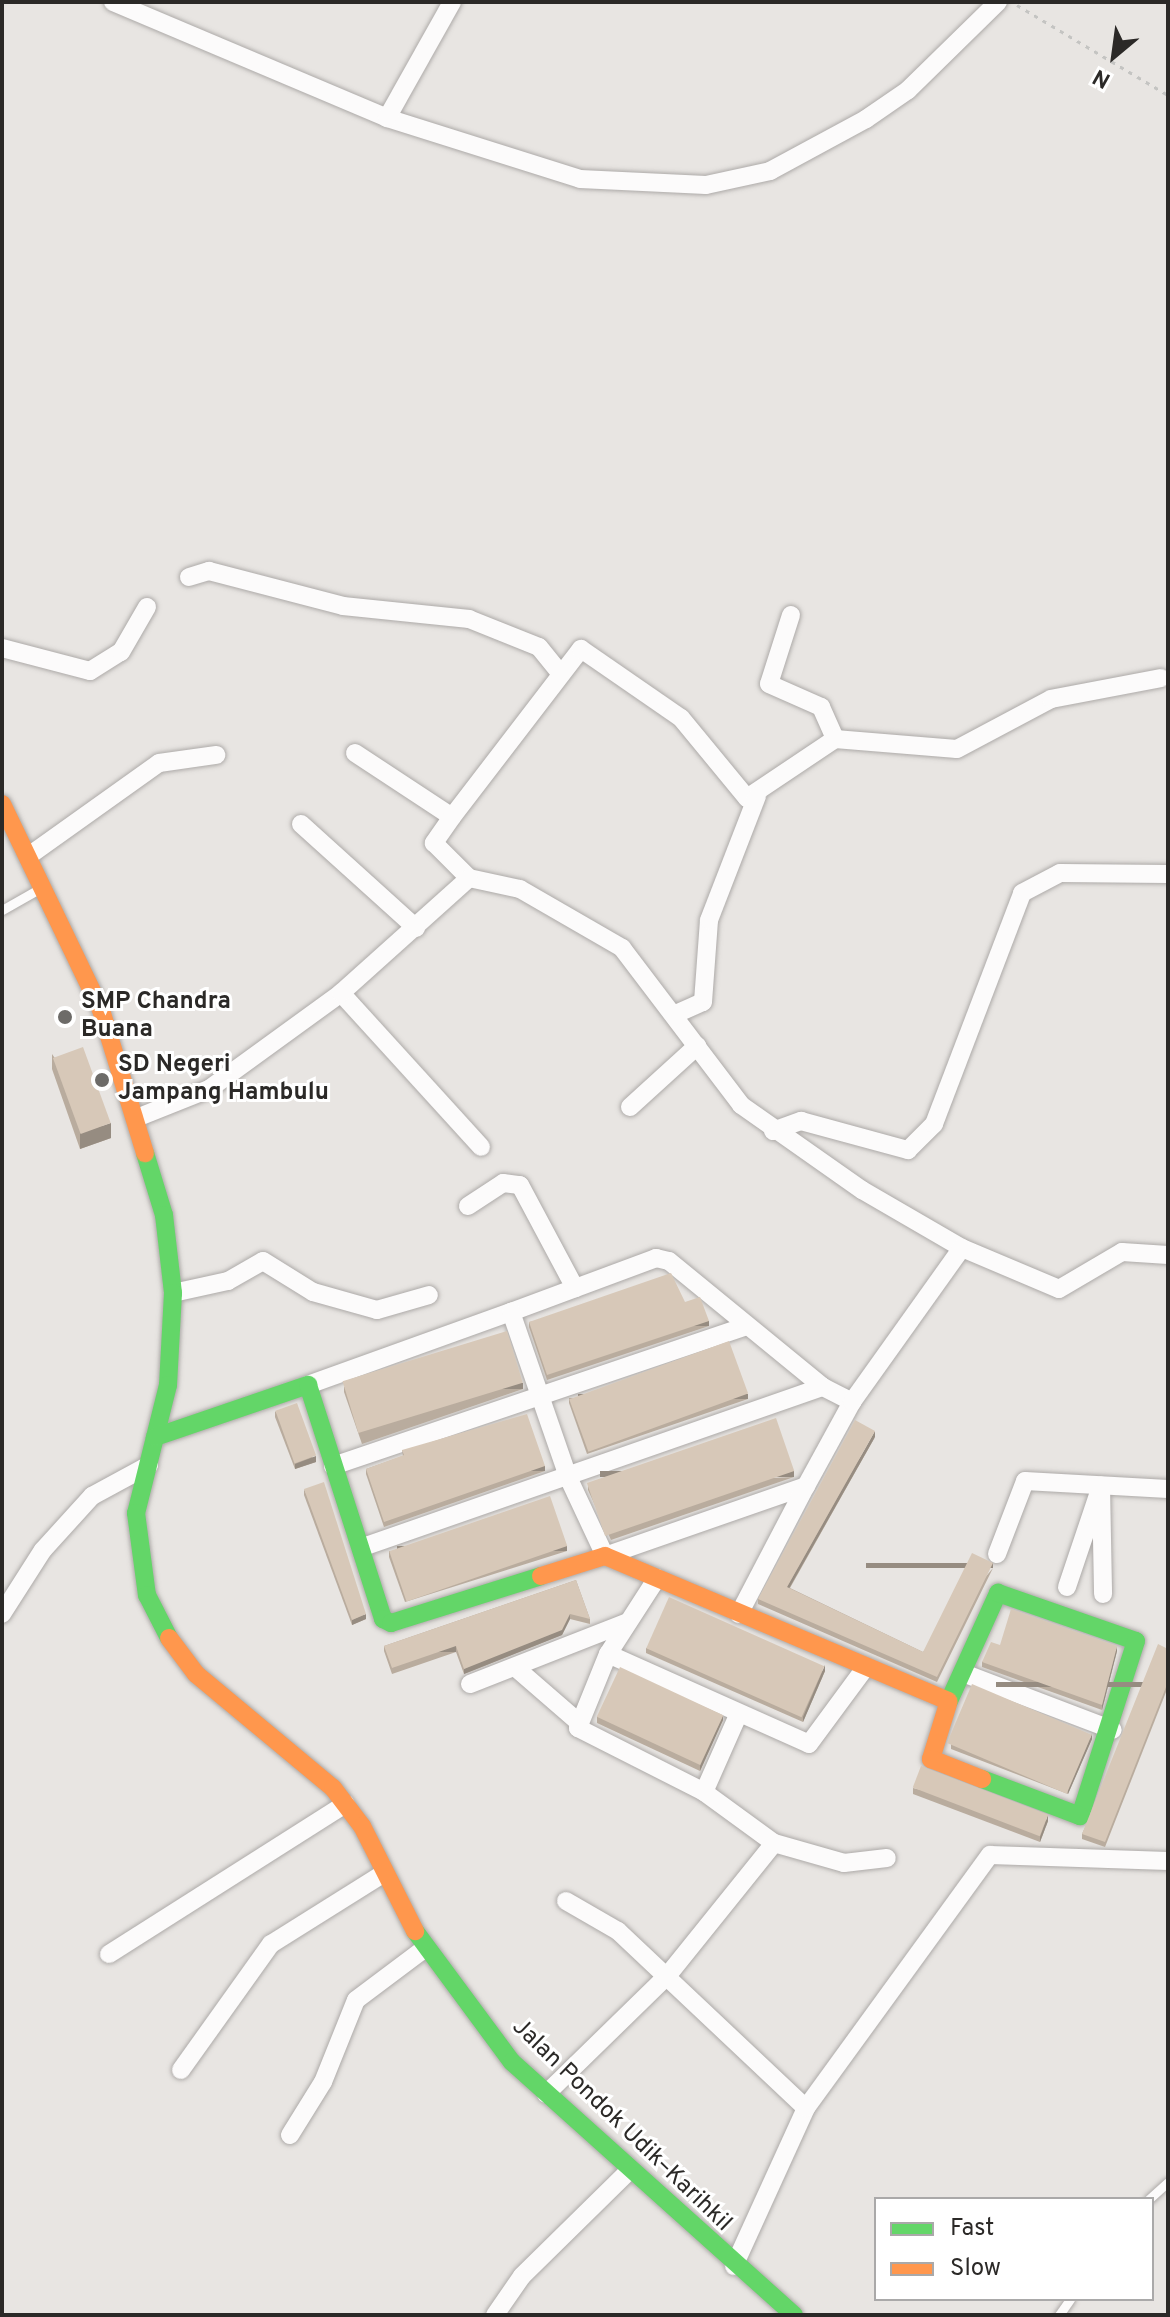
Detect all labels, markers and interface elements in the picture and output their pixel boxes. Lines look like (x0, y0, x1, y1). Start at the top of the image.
north arrow (1074, 16, 1154, 96)
text: N (1089, 62, 1116, 93)
place label: SMP Chandra Buana (81, 989, 231, 1045)
marker: SMP Chandra Buana (56, 1008, 74, 1026)
place label: SD Negeri Jampang Hambulu (118, 1052, 329, 1108)
marker: SD Negeri Jampang Hambulu (93, 1071, 111, 1089)
street label: Jalan Pondok Udik–Karihkil (505, 2013, 737, 2239)
legend (874, 2197, 1154, 2301)
text: Fast (950, 2214, 994, 2244)
text: Slow (950, 2254, 1001, 2284)

